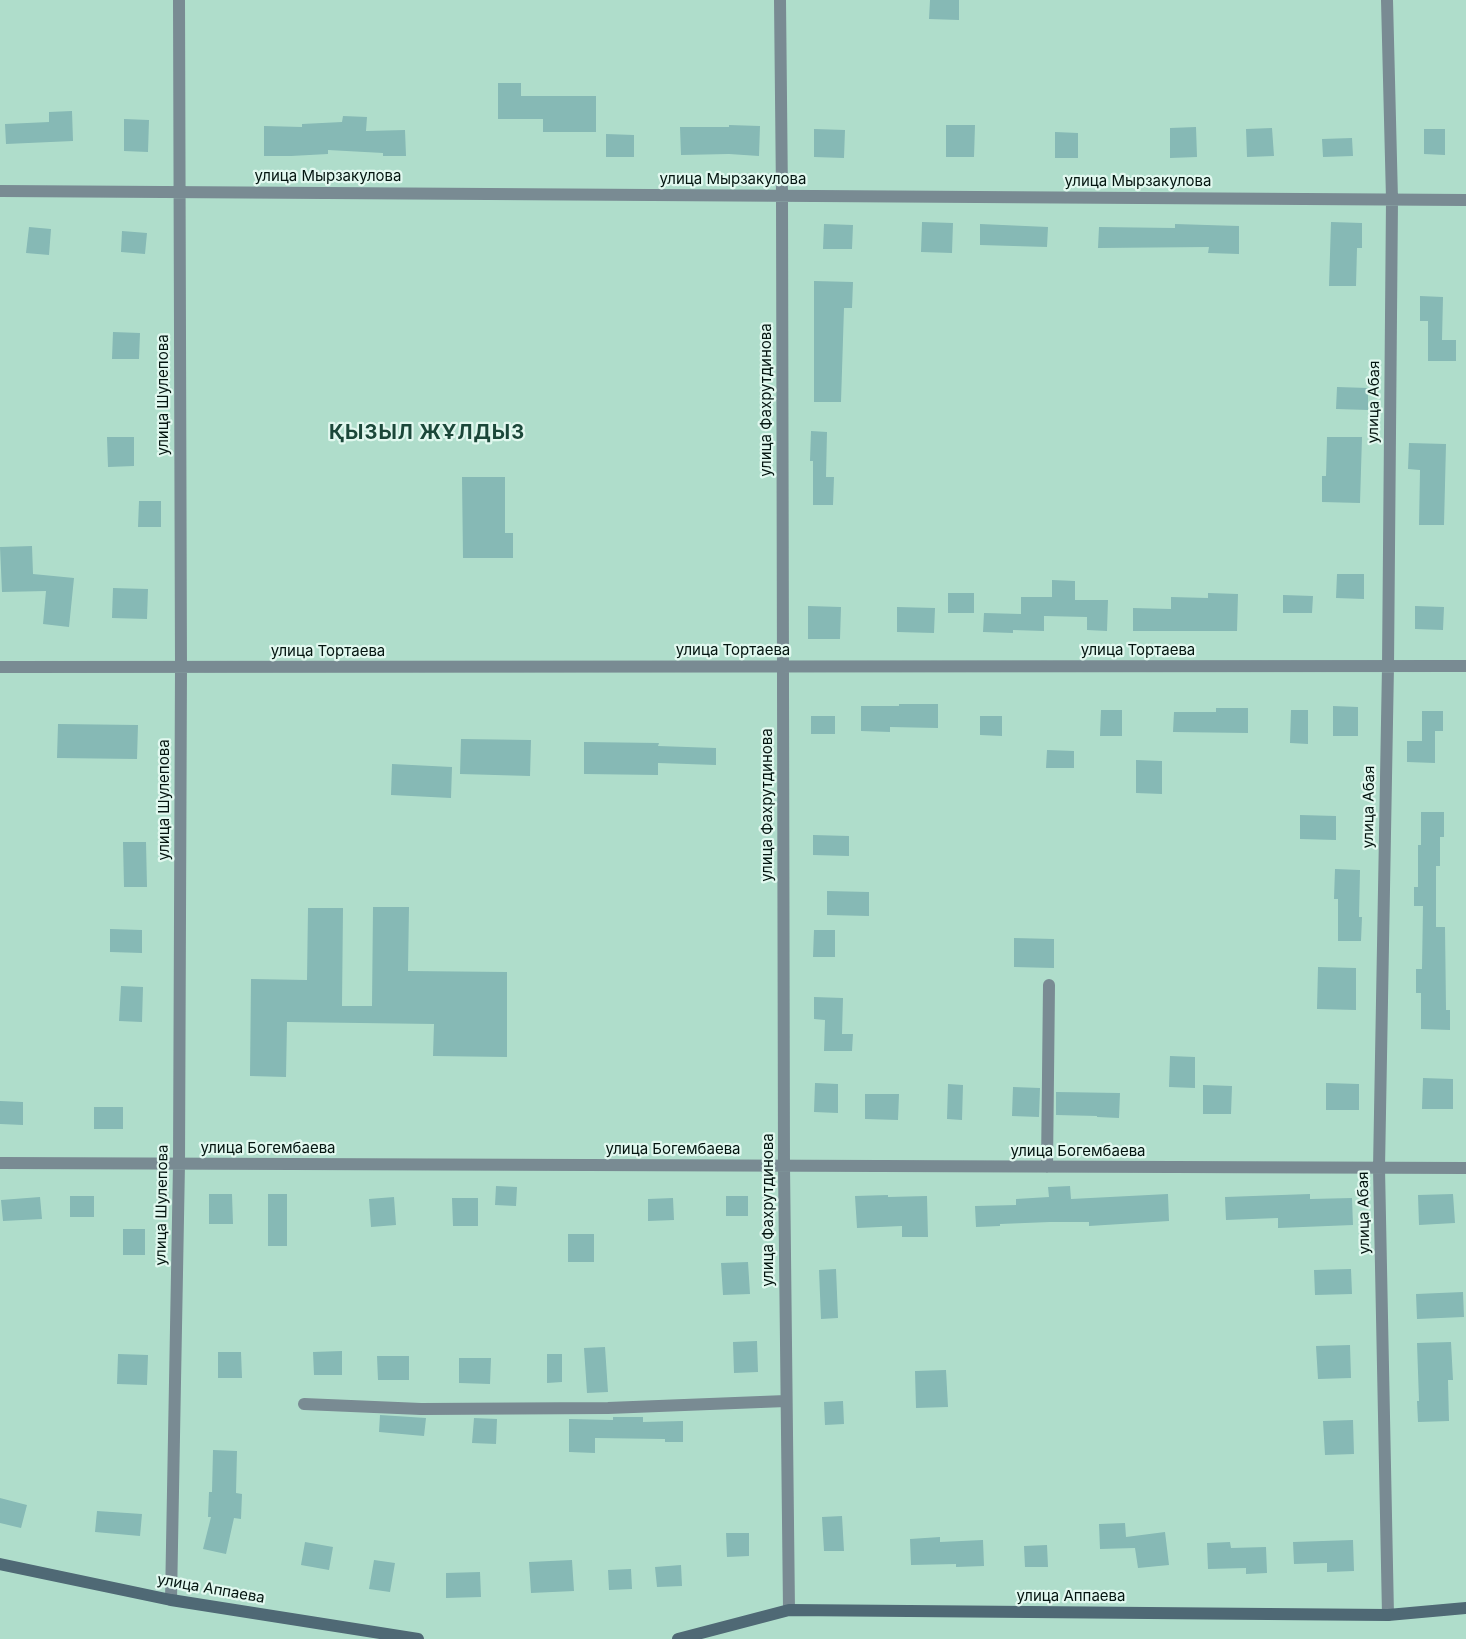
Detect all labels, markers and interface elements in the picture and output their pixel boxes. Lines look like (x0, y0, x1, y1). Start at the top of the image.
street label: улица Мырзакулова (255, 167, 401, 185)
street label: улица Мырзакулова (660, 170, 806, 188)
street label: улица Мырзакулова (1065, 172, 1211, 190)
street label: улица Фахрутдинова (757, 323, 775, 477)
street label: улица Шулепова (154, 334, 172, 456)
street label: улица Абая (1364, 360, 1384, 444)
district label: ҚЫЗЫЛ ЖҰЛДЫЗ (327, 421, 527, 445)
street label: улица Тортаева (676, 641, 790, 659)
street label: улица Тортаева (1081, 641, 1195, 659)
street label: улица Тортаева (271, 642, 385, 660)
street label: улица Фахрутдинова (758, 728, 776, 882)
street label: улица Шулепова (155, 739, 173, 861)
street label: улица Абая (1359, 765, 1379, 849)
street label: улица Фахрутдинова (759, 1133, 777, 1287)
street label: улица Богембаева (200, 1139, 336, 1157)
street label: улица Богембаева (605, 1140, 741, 1158)
street label: улица Богембаева (1010, 1142, 1146, 1160)
street label: улица Шулепова (152, 1144, 172, 1266)
street label: улица Абая (1354, 1171, 1374, 1255)
street label: улица Аппаева (156, 1571, 266, 1607)
street label: улица Аппаева (1017, 1587, 1125, 1605)

